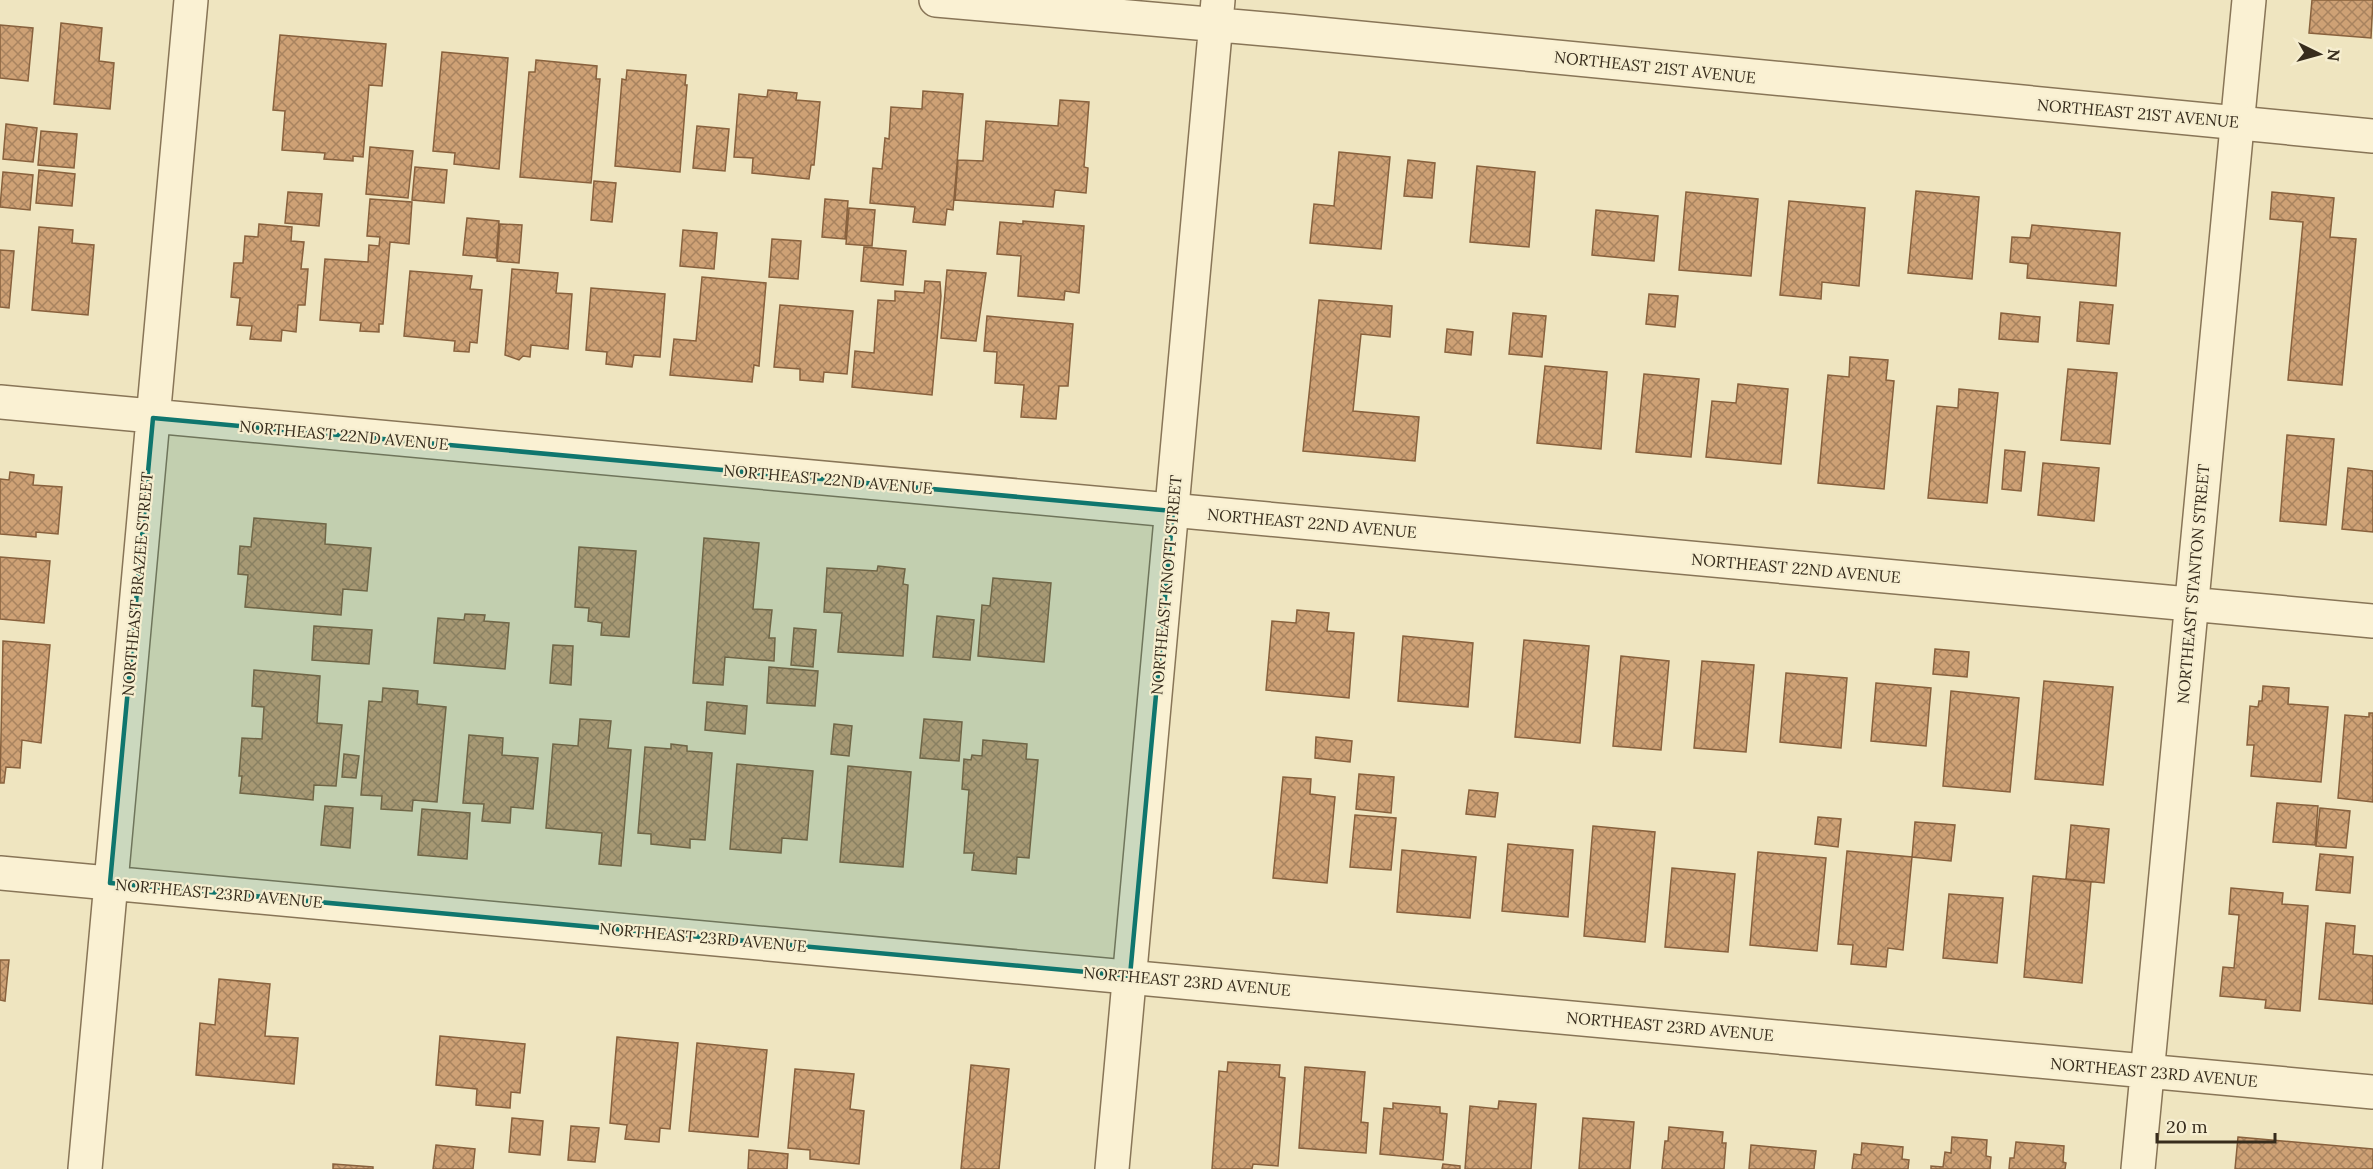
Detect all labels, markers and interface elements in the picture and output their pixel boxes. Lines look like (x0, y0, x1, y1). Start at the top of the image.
north arrow (2289, 24, 2349, 84)
street label: NORTHEAST 21ST AVENUE (1553, 46, 1757, 88)
text: N (2323, 48, 2344, 62)
street label: NORTHEAST 21ST AVENUE (2036, 94, 2240, 132)
street label: NORTHEAST 22ND AVENUE (238, 416, 450, 454)
street label: NORTHEAST 22ND AVENUE (722, 460, 934, 498)
street label: NORTHEAST STANTON STREET (2173, 463, 2213, 705)
street label: NORTHEAST BRAZEE STREET (117, 471, 157, 697)
street label: NORTHEAST KNOTT STREET (1146, 474, 1186, 696)
street label: NORTHEAST 22ND AVENUE (1206, 504, 1418, 542)
street label: NORTHEAST 22ND AVENUE (1690, 549, 1902, 587)
street label: NORTHEAST 23RD AVENUE (114, 874, 324, 912)
street label: NORTHEAST 23RD AVENUE (598, 918, 808, 956)
street label: NORTHEAST 23RD AVENUE (1082, 962, 1292, 1000)
street label: NORTHEAST 23RD AVENUE (1565, 1007, 1775, 1045)
street label: NORTHEAST 23RD AVENUE (2049, 1053, 2259, 1091)
scale bar (2157, 1106, 2276, 1144)
text: 20 m (2166, 1115, 2208, 1138)

